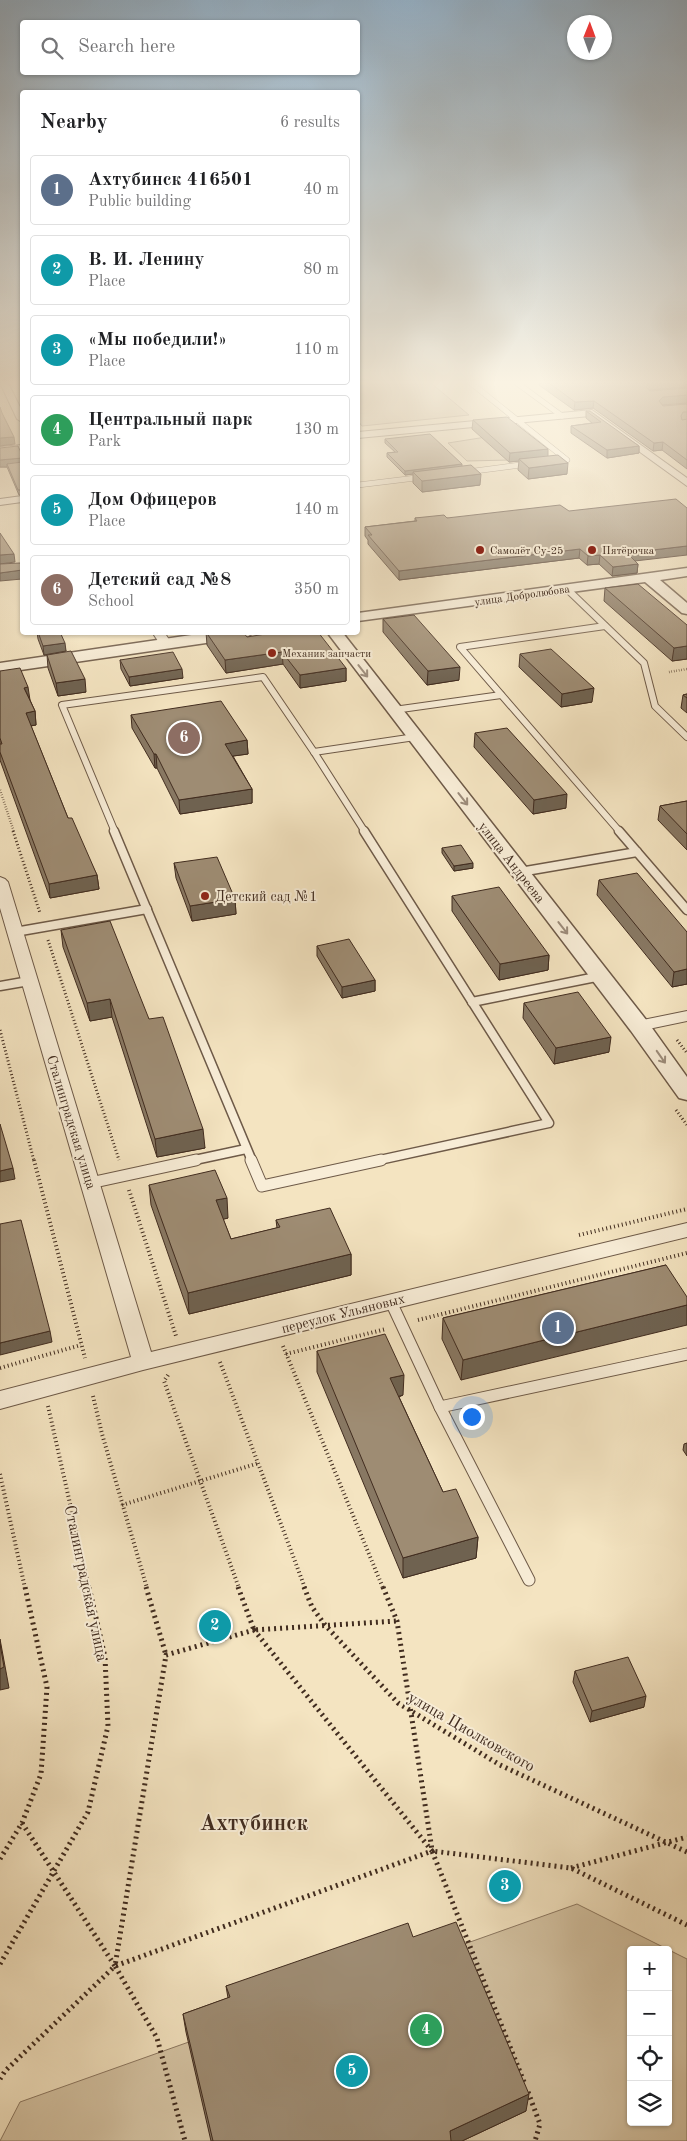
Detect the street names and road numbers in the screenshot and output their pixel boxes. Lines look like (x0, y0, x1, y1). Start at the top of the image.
street label: улица Добролюбова (474, 584, 571, 609)
street label: улица Андреева (475, 819, 547, 906)
street label: Сталинградская улица (44, 1054, 98, 1191)
street label: переулок Ульяновых (280, 1292, 407, 1336)
street label: Сталинградская улица (61, 1504, 109, 1663)
street label: улица Циолковского (405, 1690, 537, 1776)

